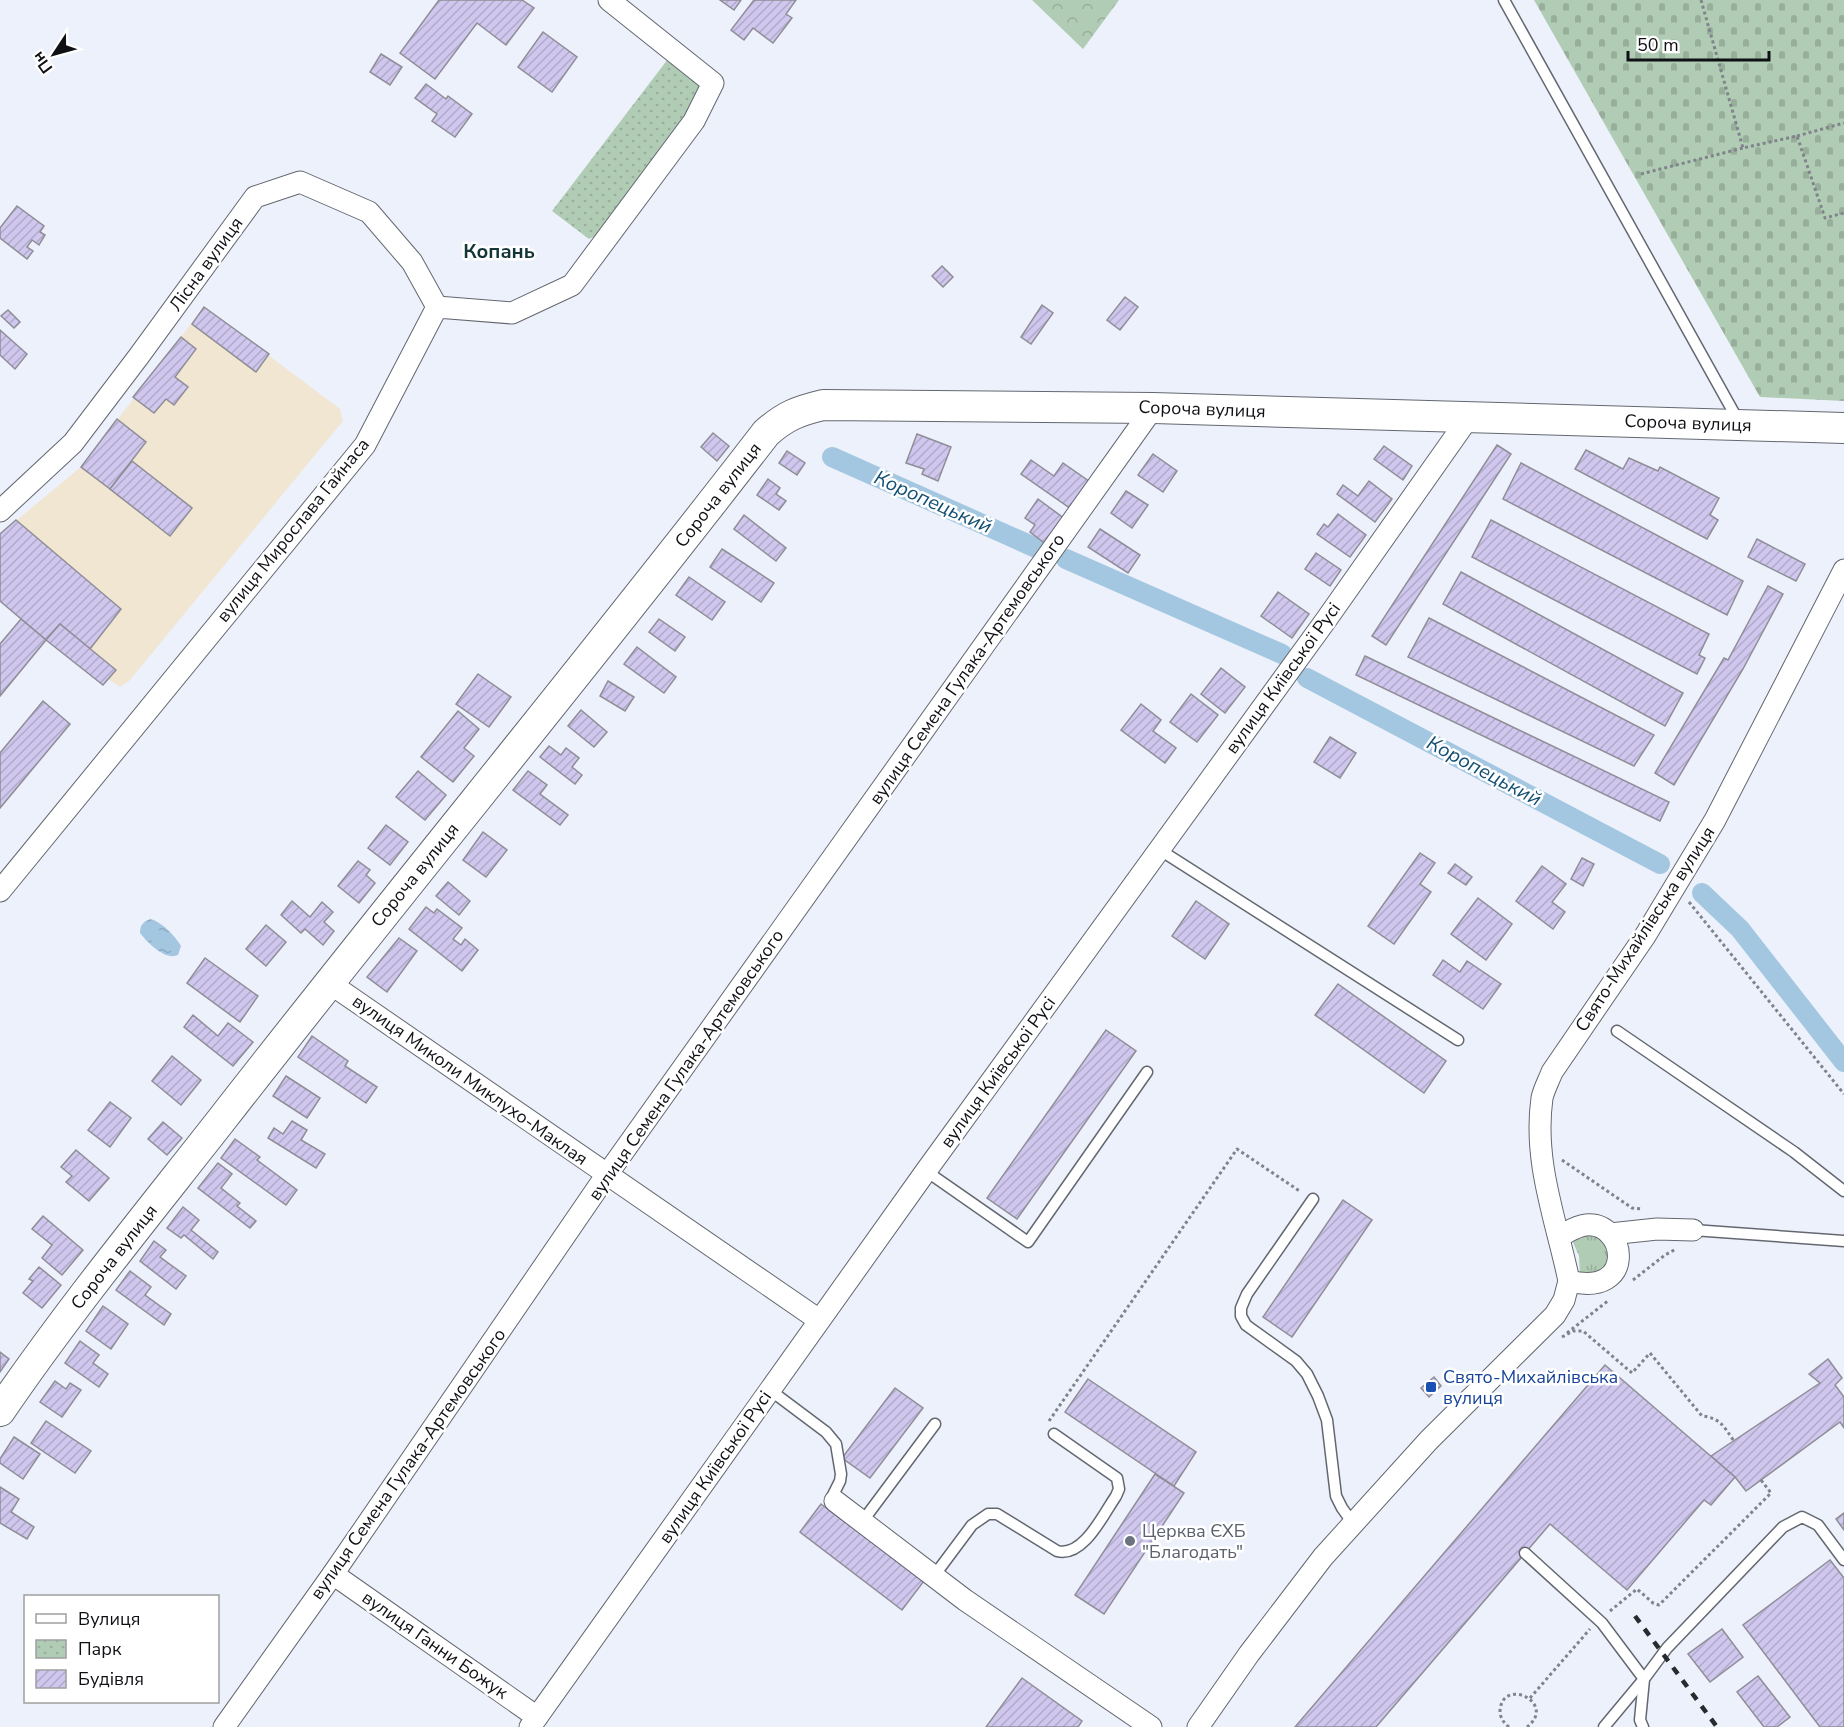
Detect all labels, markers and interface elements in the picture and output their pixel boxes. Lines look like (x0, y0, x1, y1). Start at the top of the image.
north arrow (24, 24, 84, 84)
scale bar (1628, 24, 1769, 62)
text: 50 m (1637, 33, 1679, 57)
text: Пн (27, 47, 58, 78)
street label: Лісна вулиця (164, 212, 248, 316)
district label: Копань (463, 238, 535, 265)
street label: Сороча вулиця (1138, 395, 1266, 423)
street label: Сороча вулиця (1624, 409, 1752, 437)
street label: вулиця Мирослава Гайнаса (211, 433, 375, 627)
street label: Сороча вулиця (669, 437, 767, 553)
water label: Коропецький (870, 464, 996, 540)
street label: вулиця Семена Гулака-Артемовського (864, 529, 1070, 809)
street label: вулиця Київської Русі (1220, 598, 1346, 758)
water label: Коропецький (1422, 729, 1546, 813)
street label: Сороча вулиця (366, 818, 464, 932)
street label: Свято-Михайлівська вулиця (1570, 822, 1720, 1036)
street label: вулиця Семена Гулака-Артемовського (583, 925, 789, 1205)
street label: вулиця Миколи Миклухо-Маклая (347, 989, 593, 1171)
street label: вулиця Київської Русі (935, 992, 1061, 1152)
street label: Сороча вулиця (65, 1199, 163, 1315)
street label: вулиця Семена Гулака-Артемовського (305, 1324, 511, 1604)
place label: Свято-Михайлівська вулиця (1443, 1365, 1618, 1410)
marker: Свято-Михайлівська вулиця (1424, 1380, 1438, 1394)
street label: вулиця Київської Русі (653, 1386, 777, 1548)
place label: Церква ЄХБ "Благодать" (1142, 1519, 1246, 1564)
marker: Церква ЄХБ "Благодать" (1123, 1534, 1137, 1548)
street label: вулиця Ганни Божук (357, 1586, 513, 1705)
legend (24, 1595, 219, 1703)
text: Вулиця (78, 1607, 140, 1631)
text: Парк (78, 1637, 122, 1661)
text: Будівля (78, 1667, 144, 1691)

